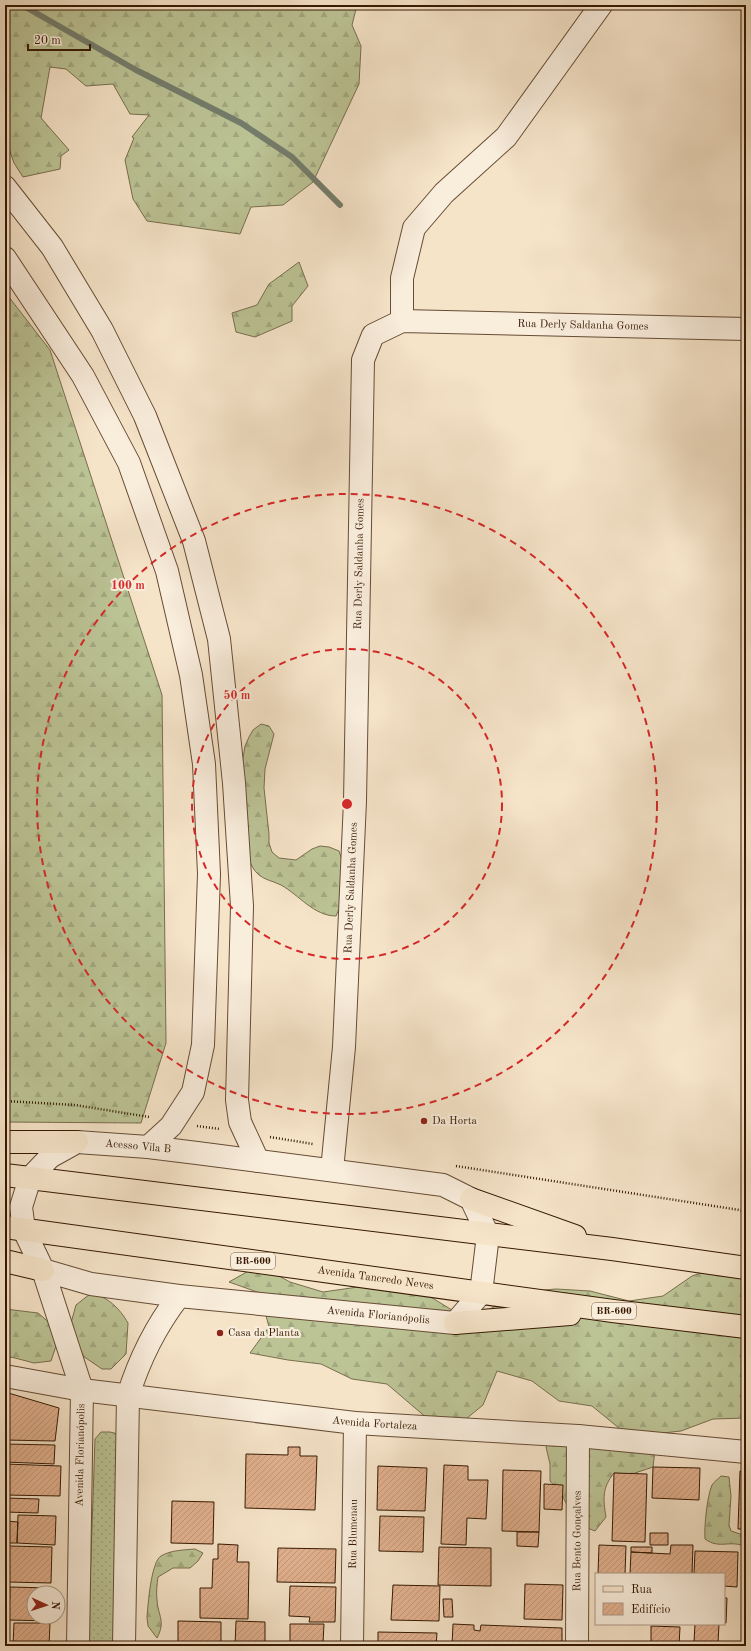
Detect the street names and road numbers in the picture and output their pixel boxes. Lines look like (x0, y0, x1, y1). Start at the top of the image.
street label: Rua Derly Saldanha Gomes (517, 318, 649, 332)
street label: Rua Derly Saldanha Gomes (353, 498, 366, 630)
street label: Rua Derly Saldanha Gomes (343, 822, 360, 954)
street label: Acesso Vila B (104, 1139, 172, 1155)
road number: BR-600 (231, 1253, 275, 1269)
street label: Avenida Tancredo Neves (317, 1265, 435, 1292)
road number: BR-600 (592, 1303, 636, 1319)
street label: Avenida Florianópolis (326, 1305, 430, 1326)
street label: Avenida Florianópolis (75, 1403, 87, 1507)
street label: Avenida Fortaleza (331, 1415, 418, 1432)
street label: Rua Bento Gonçalves (572, 1490, 583, 1592)
street label: Rua Blumenau (348, 1499, 359, 1569)

